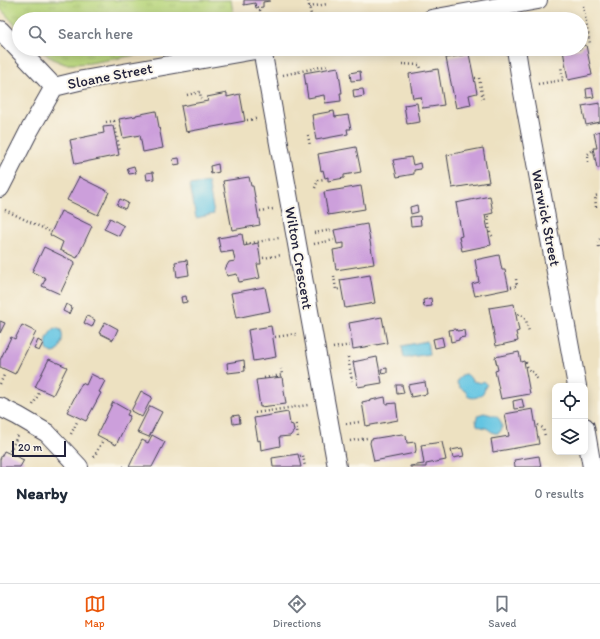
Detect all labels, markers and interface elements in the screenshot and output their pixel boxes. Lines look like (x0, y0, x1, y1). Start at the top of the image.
search box (12, 12, 588, 56)
icon: search (26, 23, 48, 45)
text: Search here (58, 25, 133, 43)
street label: Sloane Street (66, 59, 154, 93)
street label: Warwick Street (528, 168, 564, 268)
street label: Wilton Crescent (281, 205, 317, 311)
map controls (552, 383, 588, 455)
button: locate (552, 383, 588, 419)
button: layers (552, 419, 588, 455)
scale bar (12, 439, 66, 458)
text: 20 m (18, 441, 42, 454)
text: Nearby (16, 483, 68, 503)
text: 0 results (534, 486, 584, 501)
tab: Map (84, 593, 106, 630)
tab: Directions (273, 593, 321, 630)
tab: Saved (488, 593, 516, 630)

